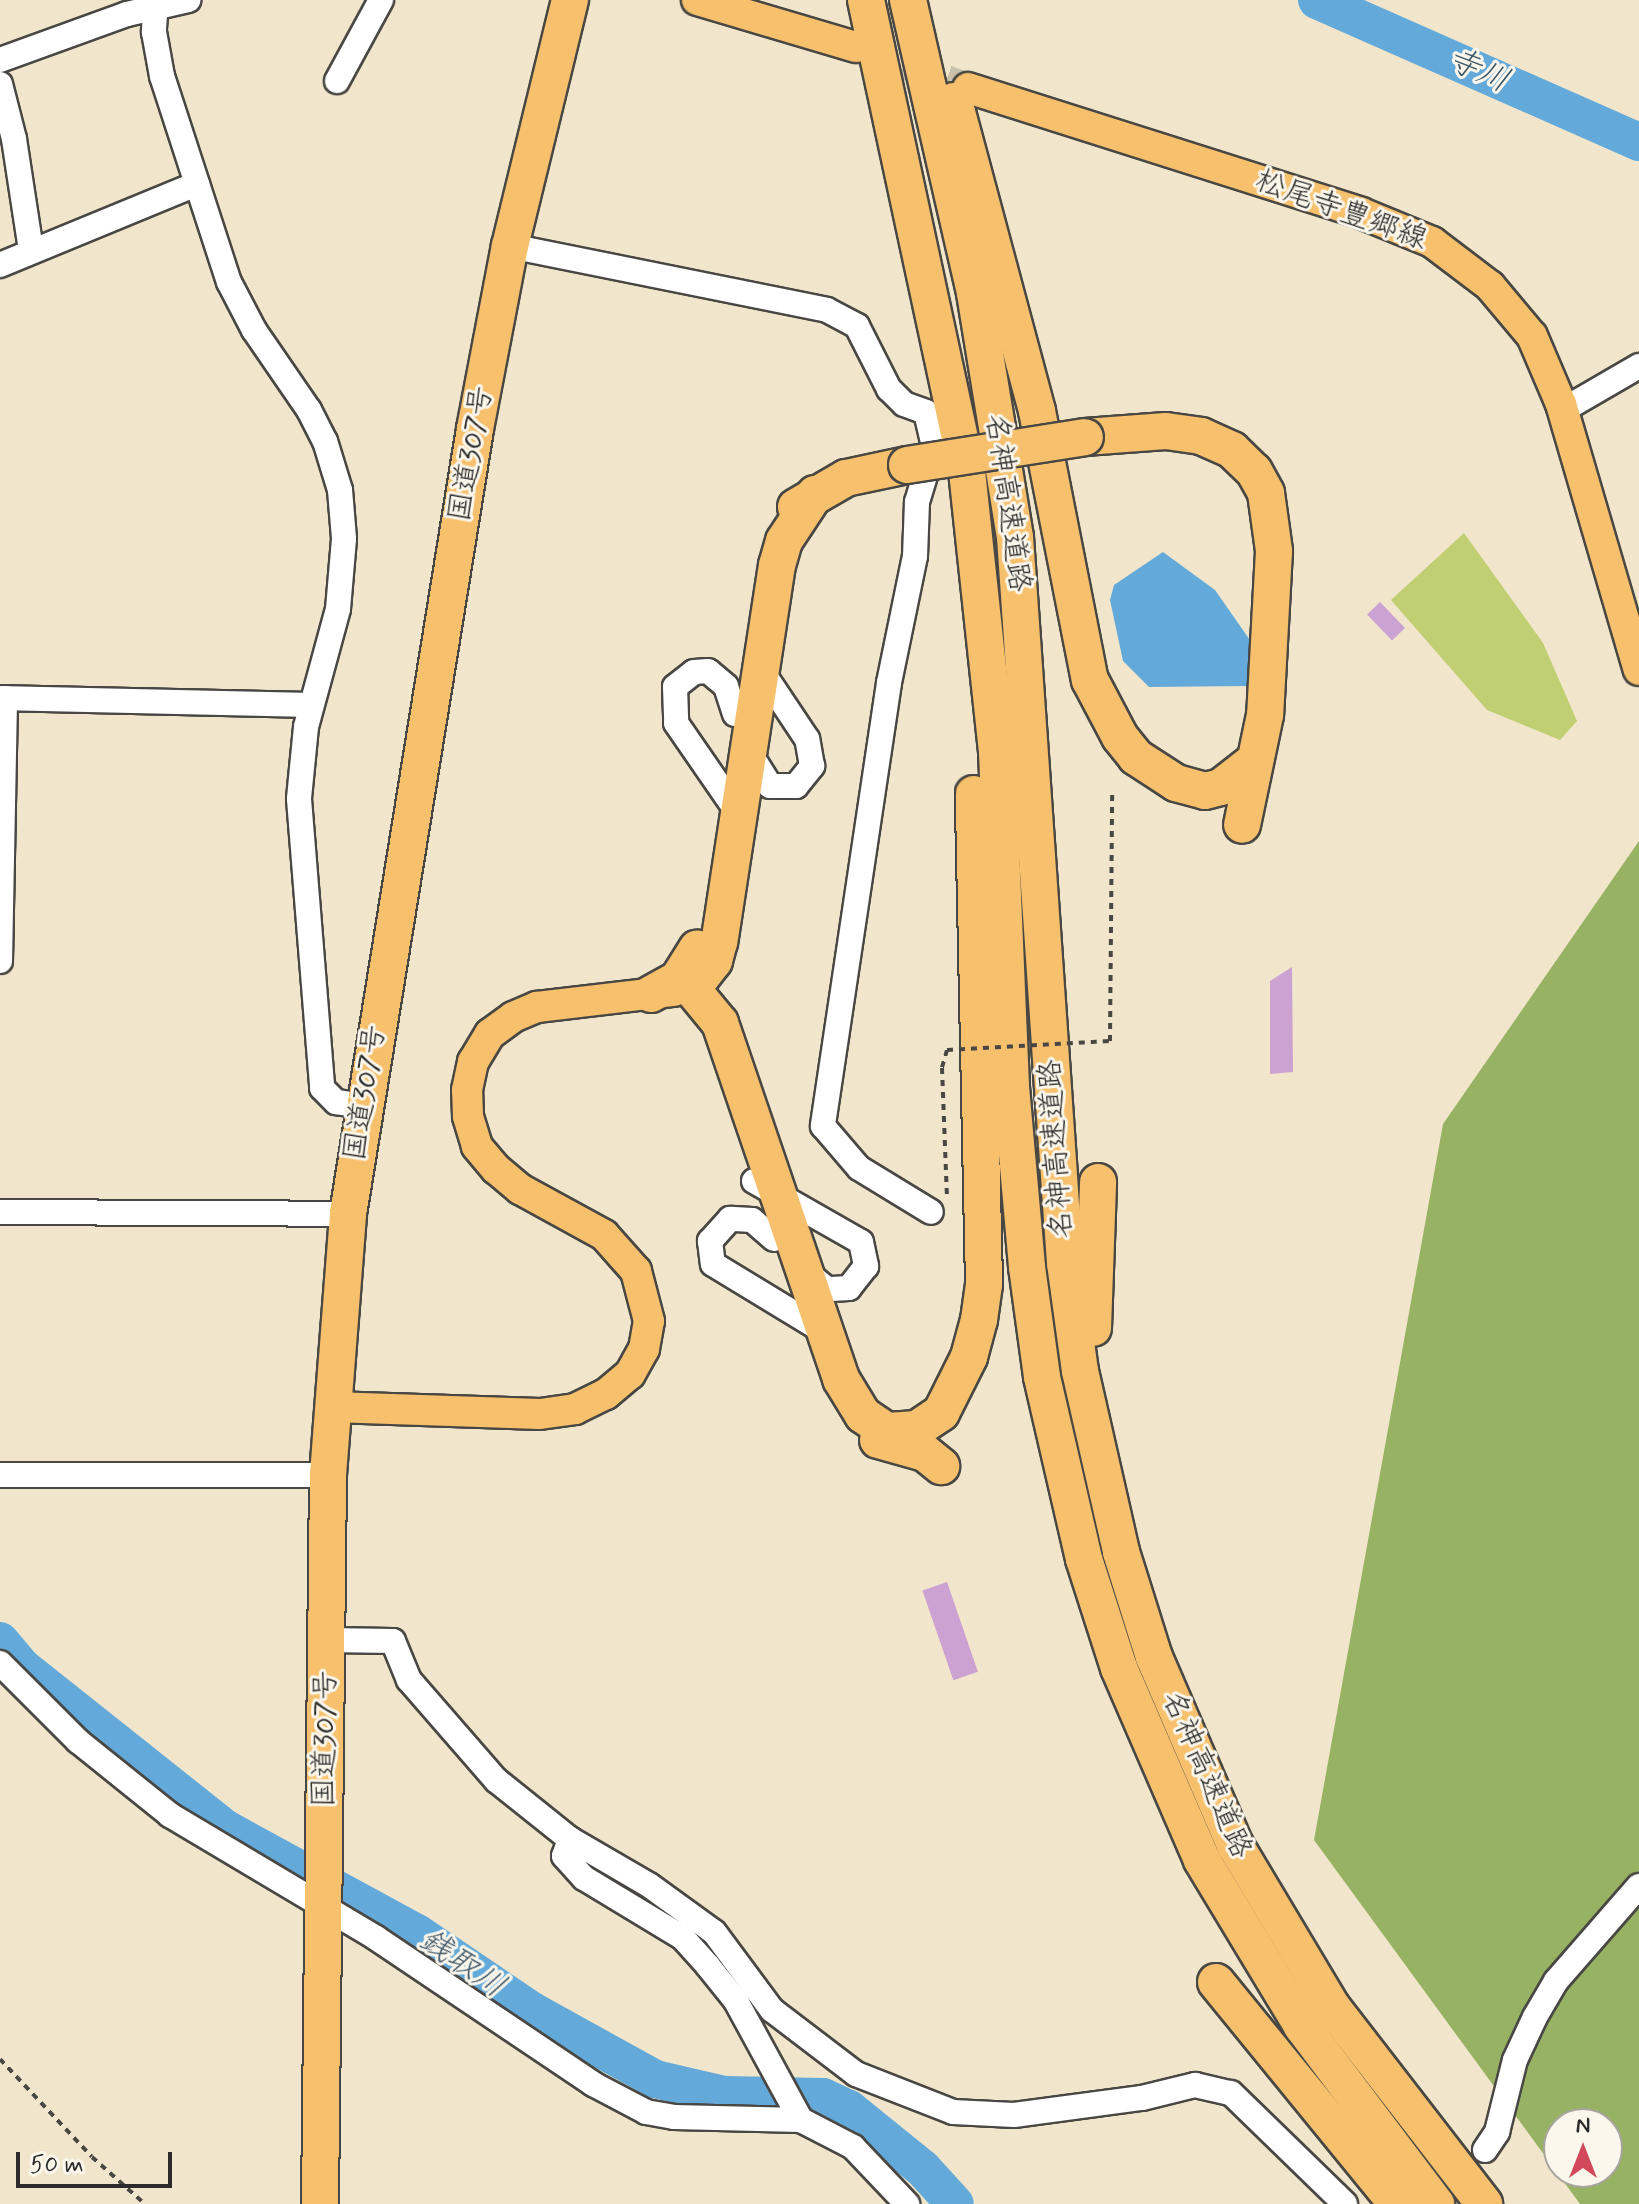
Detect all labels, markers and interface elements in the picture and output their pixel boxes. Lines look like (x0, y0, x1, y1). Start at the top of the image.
water label: 寺川 (1441, 40, 1515, 102)
street label: 松尾寺豊郷線 (1250, 163, 1432, 259)
street label: 国道307号 (442, 383, 502, 525)
street label: 名神高速道路 (977, 411, 1037, 595)
street label: 国道307号 (337, 1022, 395, 1164)
street label: 名神高速道路 (1033, 1058, 1081, 1240)
street label: 国道307号 (307, 1670, 345, 1808)
street label: 名神高速道路 (1153, 1685, 1259, 1865)
water label: 銭取川 (411, 1921, 513, 2007)
north arrow (1543, 2108, 1623, 2188)
text: N (1576, 2112, 1590, 2140)
scale bar (20, 2136, 176, 2186)
text: 50 m (30, 2150, 84, 2181)

